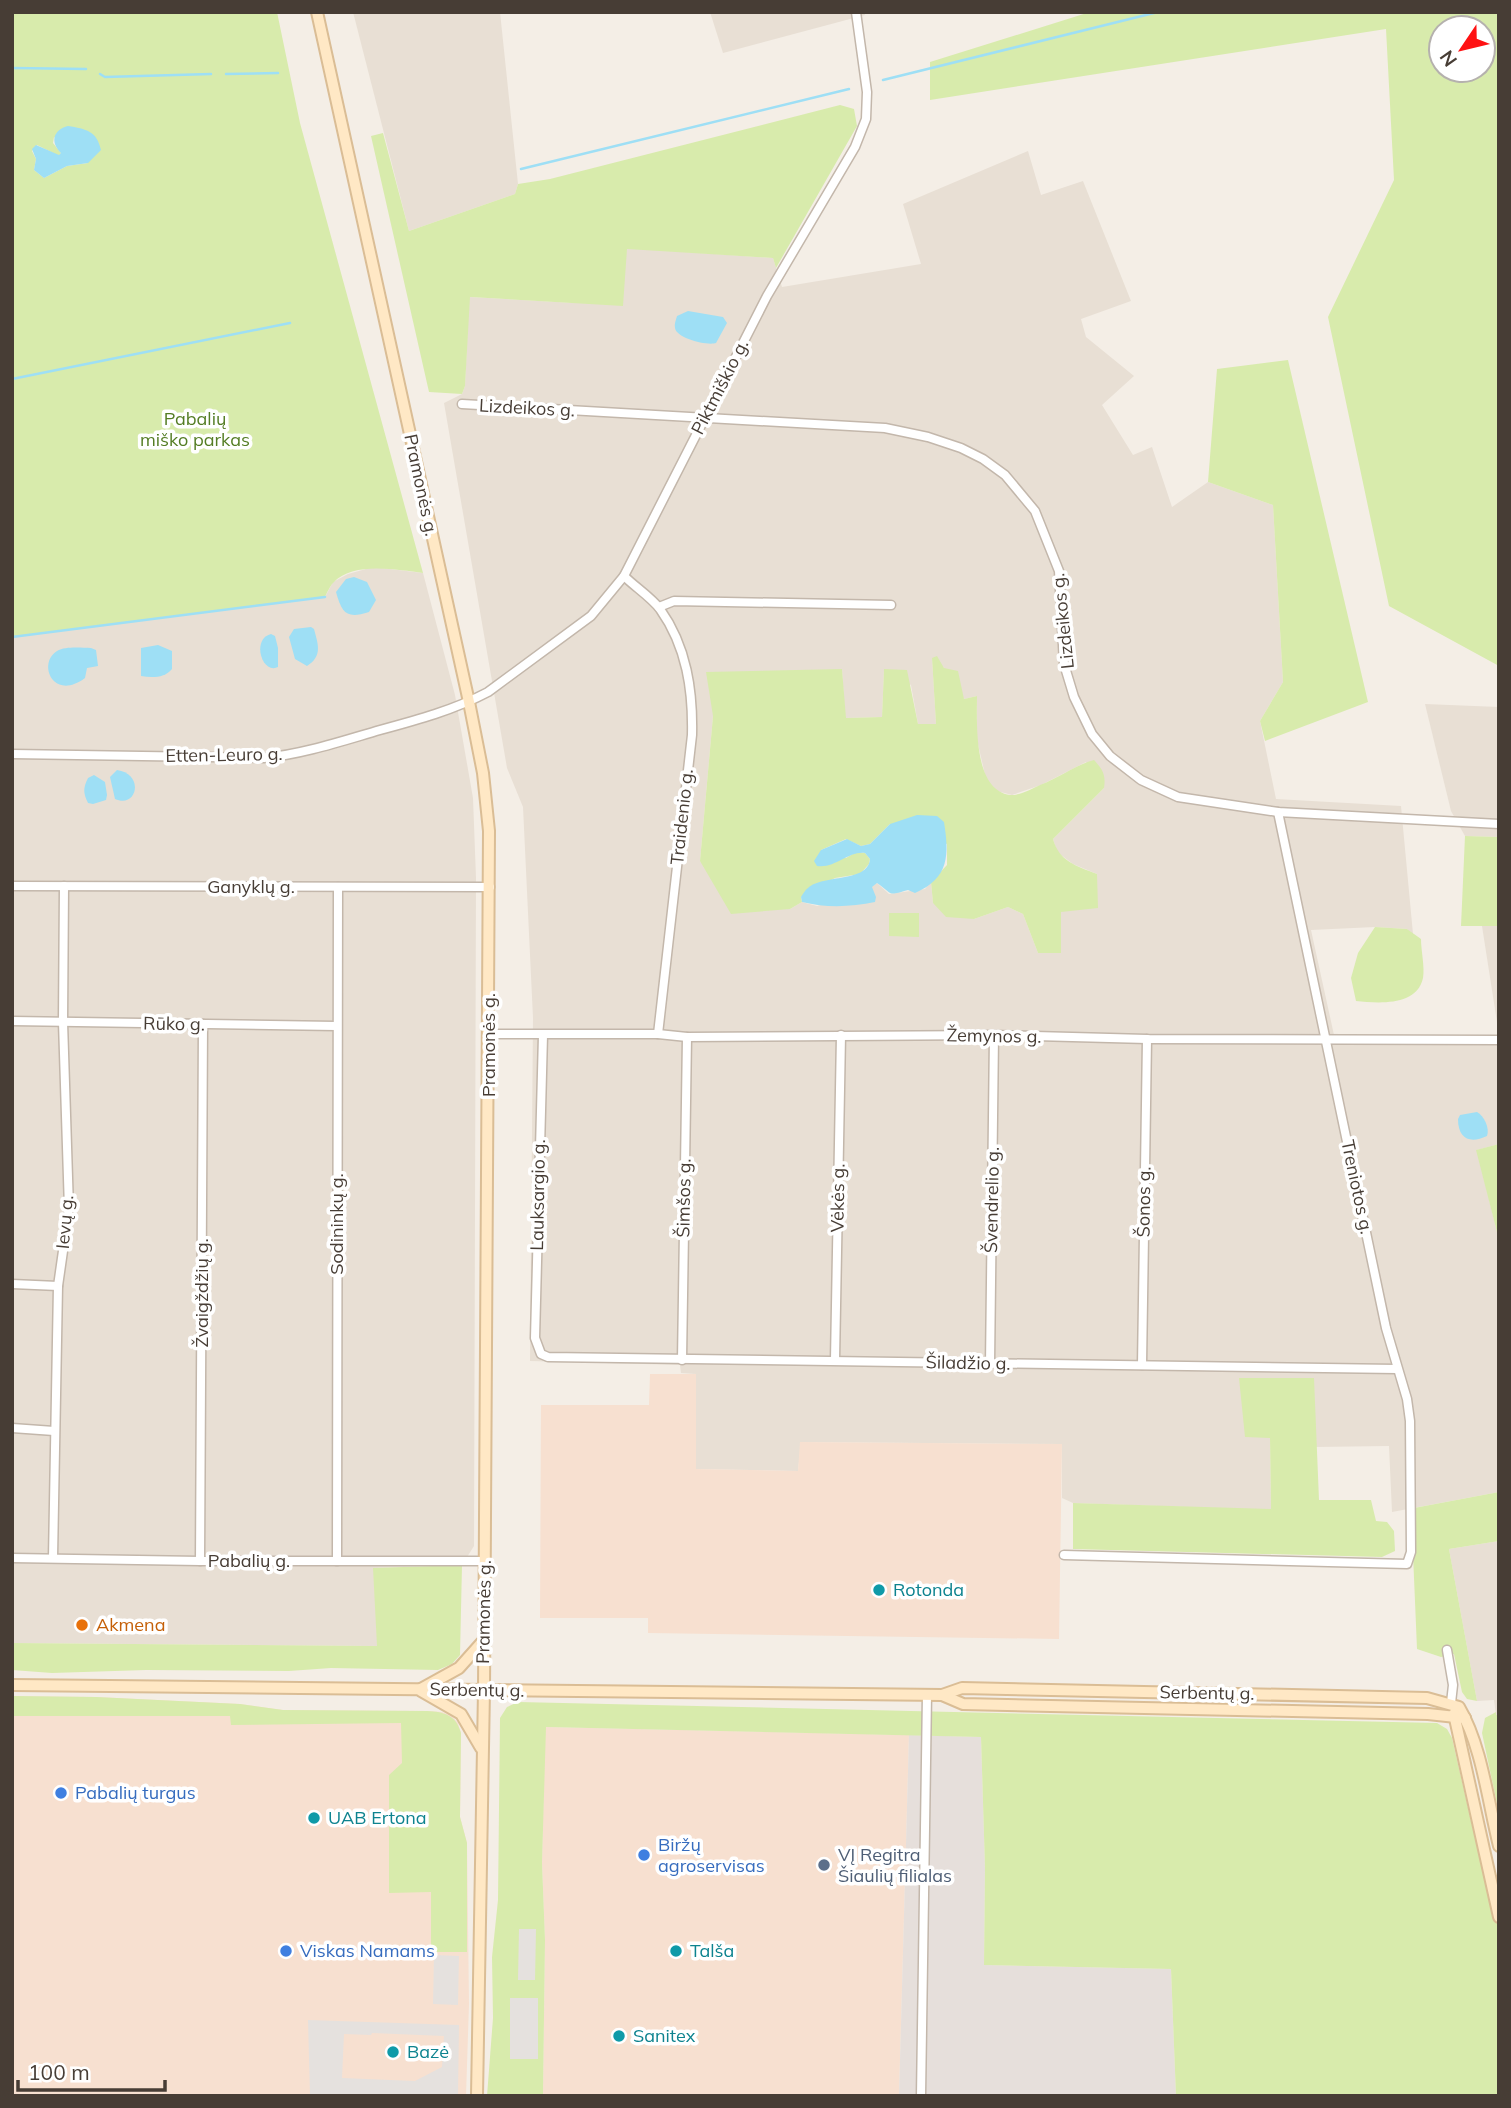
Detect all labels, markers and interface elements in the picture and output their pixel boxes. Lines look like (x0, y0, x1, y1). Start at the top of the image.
north arrow (1427, 14, 1497, 84)
text: N (1434, 46, 1462, 72)
street label: Piktmiškio g. (686, 335, 753, 438)
street label: Lizdeikos g. (478, 394, 576, 421)
park label: Pabalių miško parkas (140, 407, 250, 451)
street label: Pramonės g. (399, 432, 444, 538)
street label: Lizdeikos g. (1046, 572, 1079, 670)
street label: Etten-Leuro g. (165, 742, 283, 767)
street label: Traidenio g. (665, 768, 698, 866)
street label: Ganyklų g. (207, 875, 295, 898)
street label: Pramonės g. (477, 993, 500, 1097)
street label: Rūko g. (143, 1011, 205, 1036)
street label: Žemynos g. (946, 1023, 1042, 1048)
street label: Treniotos g. (1336, 1138, 1379, 1236)
street label: Lauksargio g. (525, 1139, 550, 1251)
street label: Švendrelio g. (979, 1147, 1004, 1253)
street label: Šimšos g. (671, 1158, 696, 1238)
street label: Vėkės g. (825, 1163, 850, 1233)
street label: Šonos g. (1131, 1166, 1156, 1238)
street label: Sodininkų g. (325, 1173, 348, 1275)
street label: Ievų g. (51, 1194, 78, 1250)
street label: Žvaigždžių g. (190, 1238, 213, 1348)
street label: Šiladžio g. (925, 1350, 1011, 1375)
street label: Pabalių g. (208, 1549, 290, 1572)
street label: Pramonės g. (471, 1560, 496, 1664)
place label: Rotonda (893, 1578, 964, 1601)
marker: Rotonda (871, 1582, 887, 1598)
place label: Akmena (96, 1613, 165, 1636)
marker: Akmena (74, 1617, 90, 1633)
street label: Serbentų g. (429, 1677, 525, 1702)
street label: Serbentų g. (1159, 1680, 1255, 1705)
place label: Pabalių turgus (75, 1781, 196, 1804)
marker: Pabalių turgus (53, 1785, 69, 1801)
place label: UAB Ertona (328, 1806, 427, 1829)
marker: UAB Ertona (306, 1810, 322, 1826)
place label: Biržų agroservisas (658, 1833, 765, 1877)
place label: VĮ Regitra Šiaulių filialas (838, 1843, 952, 1887)
marker: Biržų agroservisas (636, 1847, 652, 1863)
marker: VĮ Regitra Šiaulių filialas (816, 1857, 832, 1873)
place label: Viskas Namams (300, 1939, 435, 1962)
place label: Talša (690, 1939, 734, 1962)
marker: Viskas Namams (278, 1943, 294, 1959)
marker: Talša (668, 1943, 684, 1959)
place label: Sanitex (633, 2024, 696, 2047)
marker: Sanitex (611, 2028, 627, 2044)
place label: Bazė (407, 2040, 449, 2063)
marker: Bazė (385, 2044, 401, 2060)
scale bar (18, 2048, 164, 2092)
text: 100 m (28, 2059, 90, 2085)

